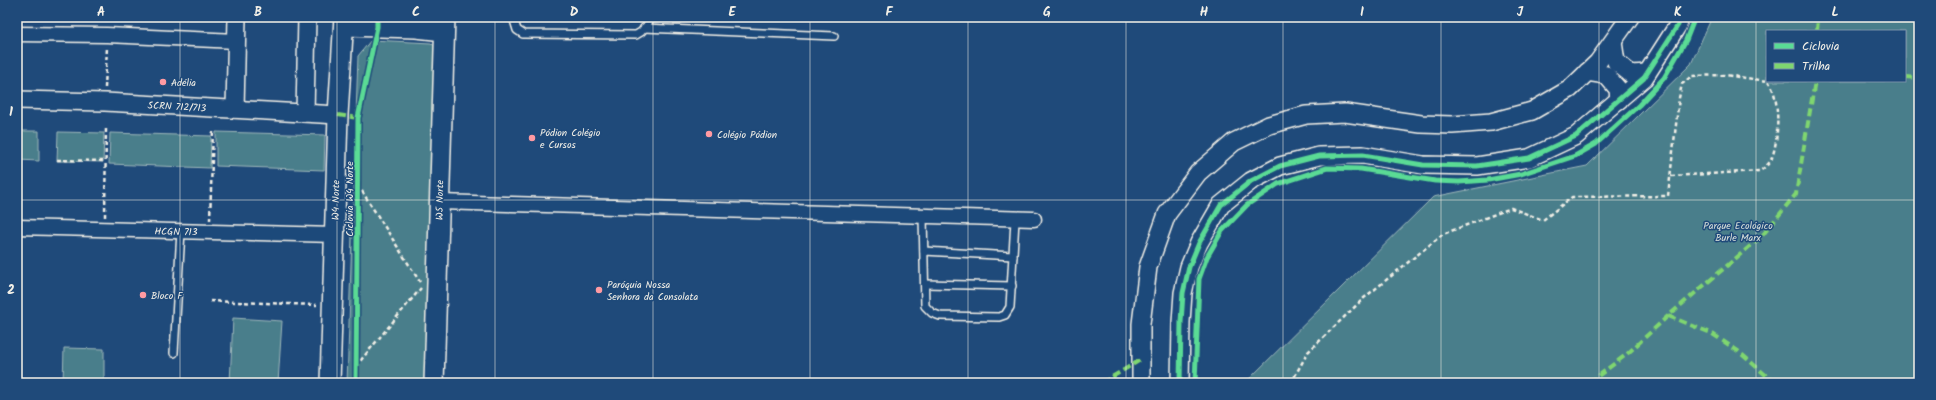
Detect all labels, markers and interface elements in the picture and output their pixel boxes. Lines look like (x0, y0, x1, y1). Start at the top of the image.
text: A (97, 2, 105, 23)
text: B (254, 2, 262, 23)
text: C (412, 2, 420, 23)
text: D (570, 2, 579, 23)
text: E (728, 2, 736, 23)
text: F (885, 2, 893, 23)
text: G (1043, 2, 1051, 23)
text: H (1200, 2, 1209, 23)
text: I (1360, 2, 1364, 23)
text: J (1517, 2, 1524, 23)
text: K (1674, 2, 1682, 23)
text: L (1831, 2, 1839, 23)
legend (1766, 30, 1906, 82)
text: Ciclovia (1802, 37, 1840, 56)
text: Trilha (1802, 57, 1831, 76)
place label: Adélia (171, 75, 196, 91)
marker: Adélia (158, 77, 168, 87)
street label: SCRN 712/713 (147, 97, 207, 117)
text: 1 (9, 102, 13, 123)
place label: Pódion Colégio e Cursos (540, 125, 601, 153)
place label: Colégio Pódion (717, 127, 777, 143)
marker: Colégio Pódion (704, 129, 714, 139)
marker: Pódion Colégio e Cursos (527, 133, 537, 143)
street label: Ciclovia W4 Norte (342, 161, 358, 237)
street label: W4 Norte (328, 179, 344, 220)
street label: W5 Norte (432, 179, 448, 220)
park label: Parque Ecológico Burle Marx (1703, 218, 1773, 246)
street label: HCGN 713 (154, 224, 198, 240)
place label: Paróquia Nossa Senhora da Consolata (607, 277, 698, 305)
text: 2 (7, 280, 15, 301)
marker: Paróquia Nossa Senhora da Consolata (594, 285, 604, 295)
place label: Bloco F (151, 288, 183, 304)
marker: Bloco F (138, 290, 148, 300)

